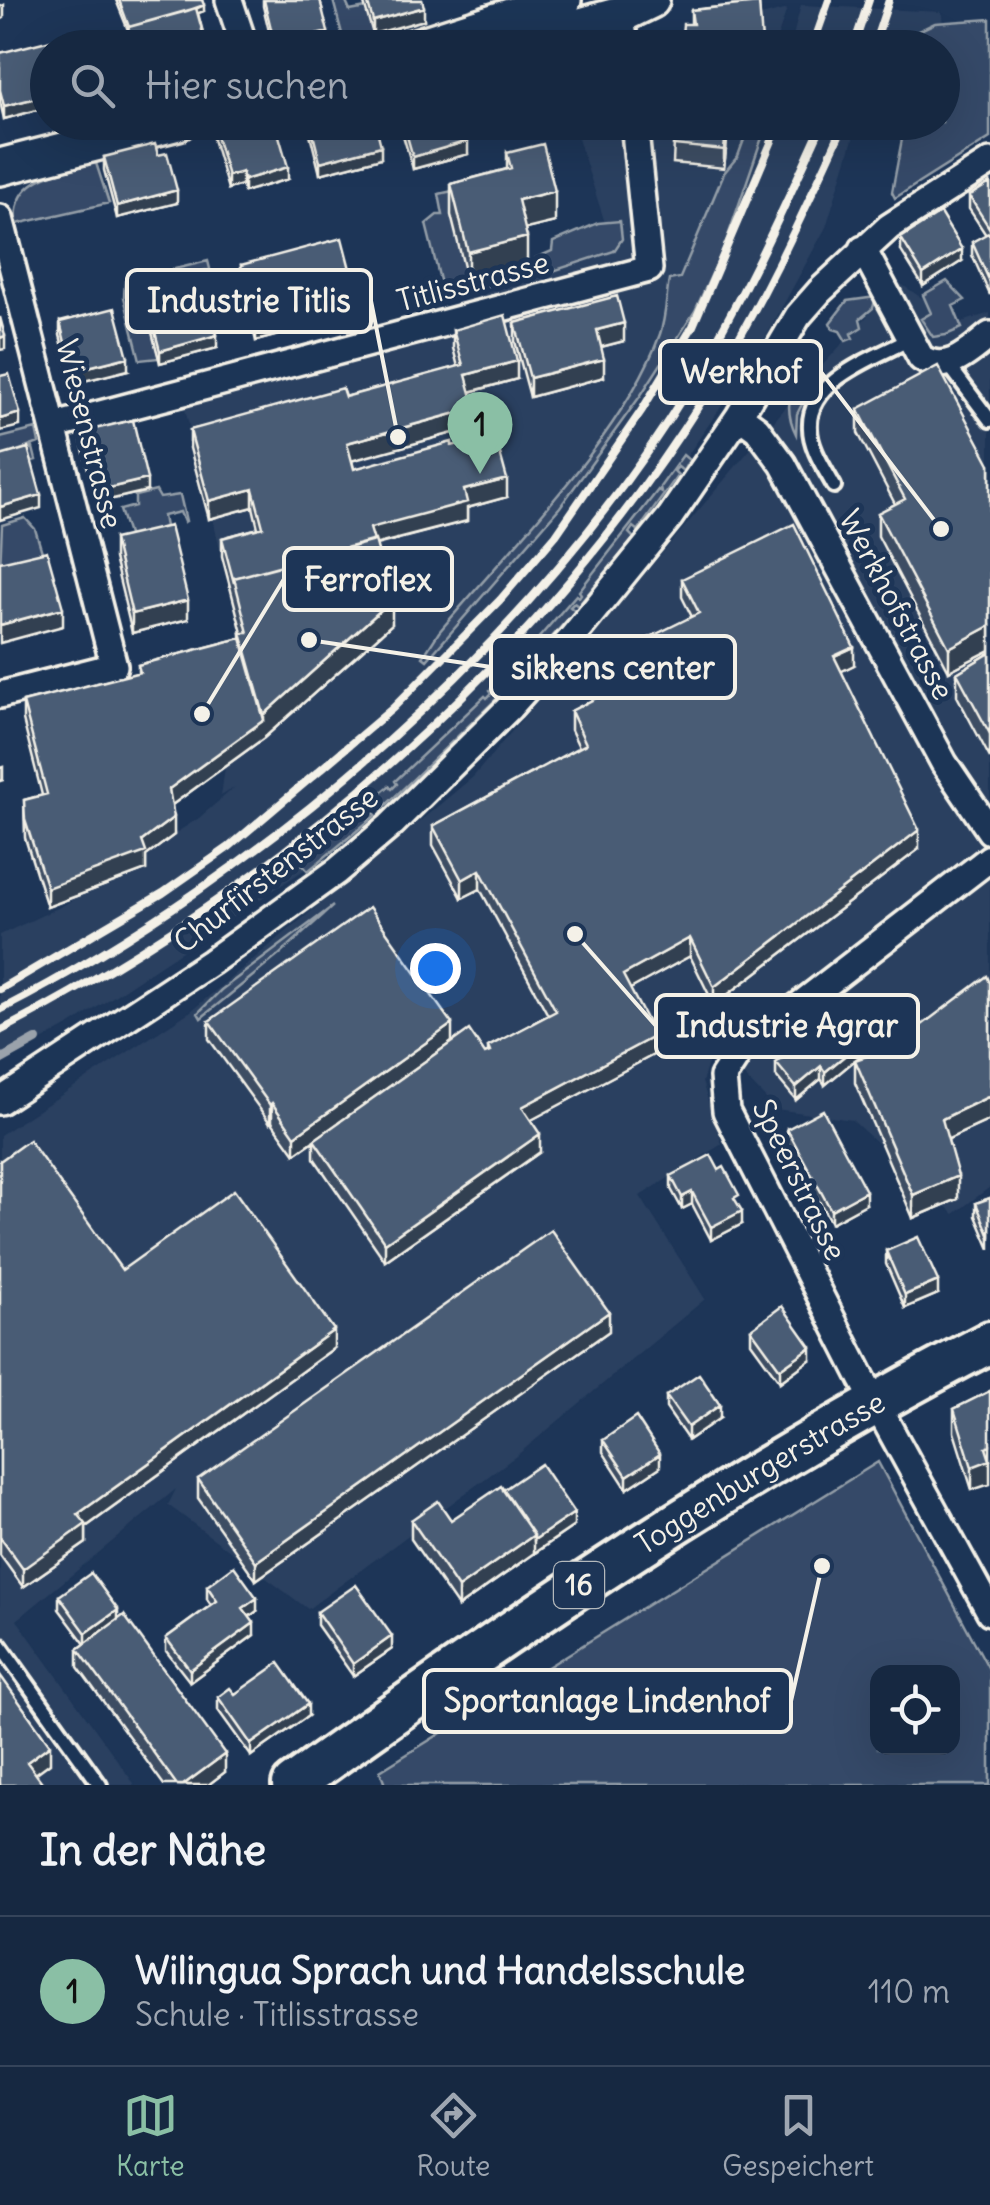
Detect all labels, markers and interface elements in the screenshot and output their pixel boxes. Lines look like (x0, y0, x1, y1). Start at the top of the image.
search box (30, 30, 960, 140)
icon: search (65, 58, 120, 113)
text: Hier suchen (145, 62, 349, 109)
street label: Titlisstrasse (393, 243, 553, 320)
callout: Industrie Titlis (127, 270, 371, 332)
text: Industrie Titlis (147, 280, 351, 321)
street label: Wiesenstrasse (48, 335, 132, 532)
callout: Werkhof (660, 341, 821, 403)
text: Werkhof (680, 351, 803, 392)
pin: 1 (448, 392, 512, 474)
street label: Werkhofstrasse (831, 503, 963, 706)
callout: Ferroflex (284, 548, 452, 610)
text: Ferroflex (304, 559, 432, 600)
callout: sikkens center (491, 636, 735, 698)
text: sikkens center (511, 647, 716, 688)
street label: Churfirstenstrasse (166, 778, 385, 961)
your location (410, 943, 461, 994)
callout: Industrie Agrar (656, 995, 918, 1057)
text: Industrie Agrar (676, 1005, 899, 1046)
street label: Speerstrasse (745, 1093, 855, 1266)
street label: Toggenburgerstrasse (628, 1382, 891, 1562)
road number: 16 (554, 1562, 604, 1608)
map controls (870, 1665, 960, 1755)
button: locate (870, 1665, 960, 1755)
callout: Sportanlage Lindenhof (424, 1670, 791, 1732)
text: Sportanlage Lindenhof (444, 1680, 772, 1721)
text: In der Nähe (40, 1824, 266, 1876)
text: Wilingua Sprach und Handelsschule (135, 1947, 745, 1994)
text: 1 (66, 1971, 79, 2012)
text: 110 m (868, 1971, 950, 2012)
text: Schule · Titlisstrasse (135, 1994, 419, 2035)
tab: Karte (116, 2088, 185, 2184)
tab: Route (417, 2088, 490, 2184)
tab: Gespeichert (722, 2088, 874, 2184)

